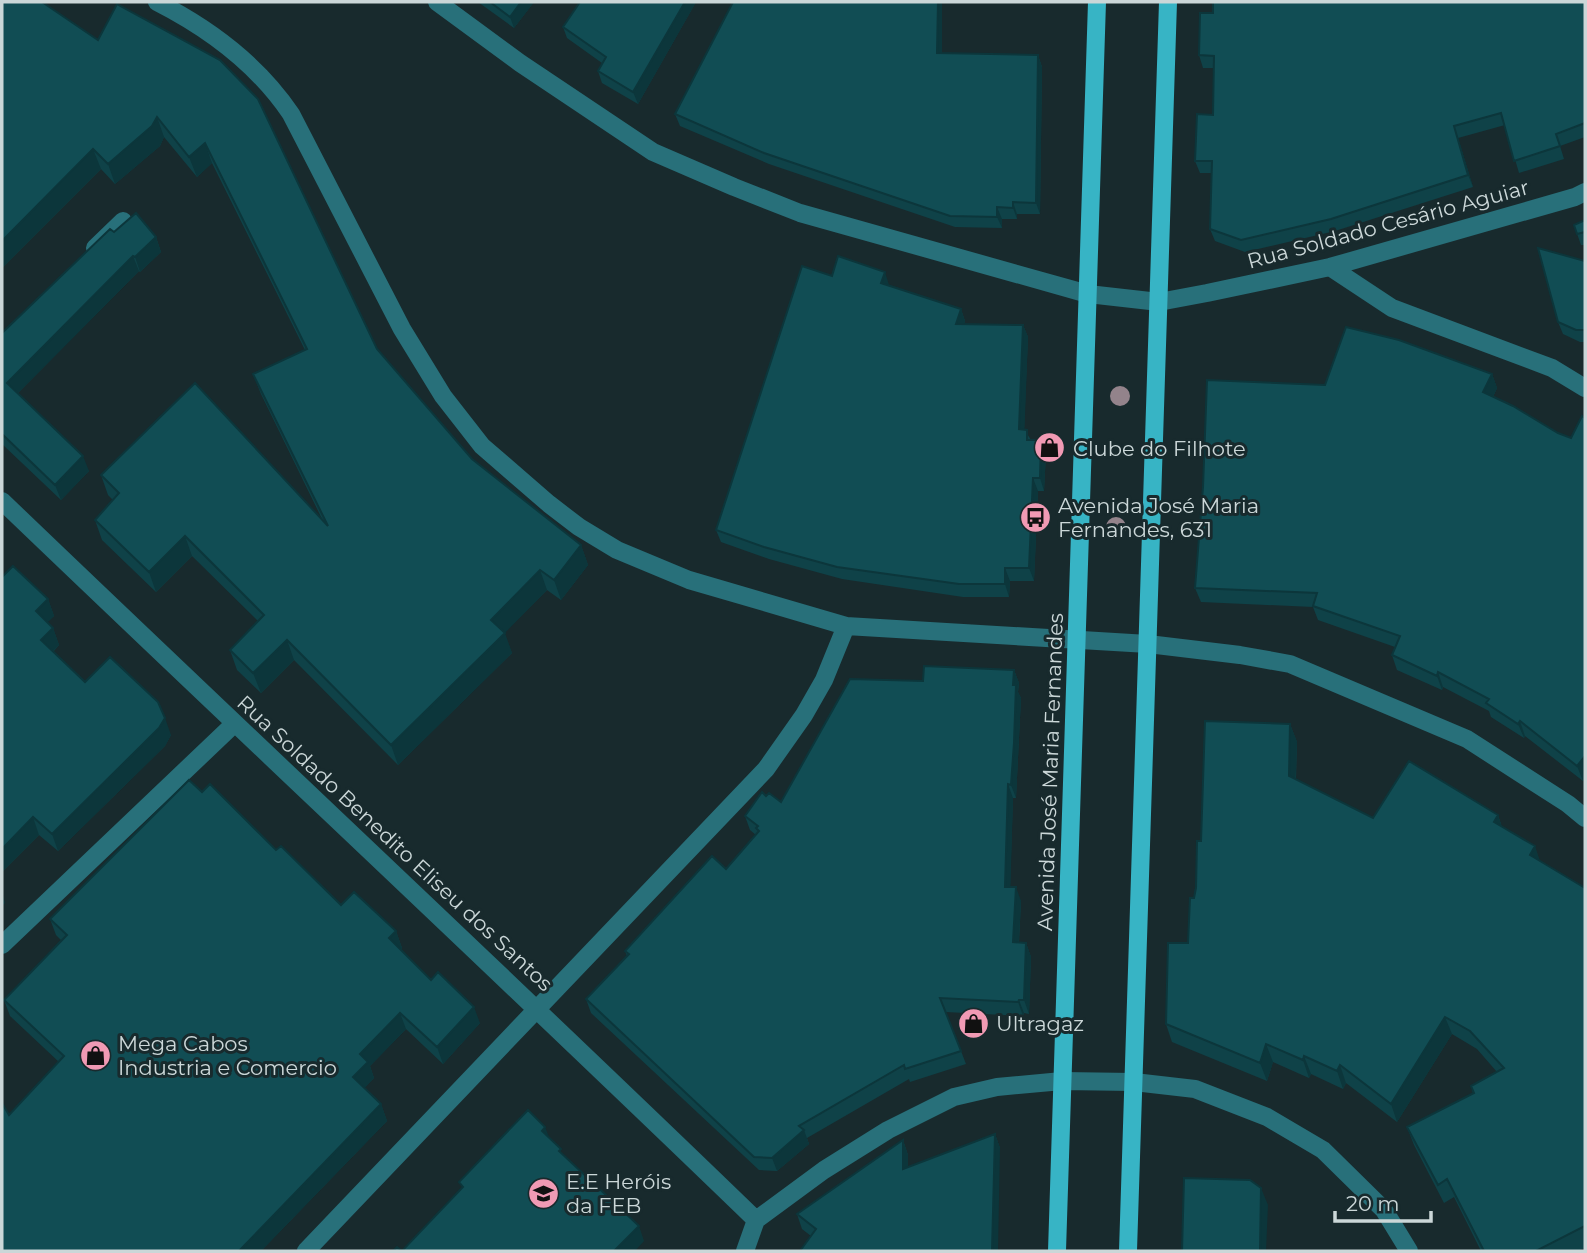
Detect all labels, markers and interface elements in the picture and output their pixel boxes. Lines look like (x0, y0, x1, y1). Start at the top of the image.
street label: Rua Soldado Cesário Aguiar (1244, 174, 1532, 274)
shop icon: Clube do Filhote (1033, 431, 1067, 465)
place label: Clube do Filhote (1073, 436, 1246, 461)
place label: Avenida José Maria Fernandes, 631 (1058, 493, 1259, 542)
bus stop icon: Avenida José Maria Fernandes, 631 (1018, 500, 1052, 534)
street label: Avenida José Maria Fernandes (1032, 612, 1068, 932)
street label: Rua Soldado Benedito Eliseu dos Santos (232, 690, 558, 996)
shop icon: Ultragaz (956, 1006, 990, 1040)
place label: Ultragaz (996, 1011, 1084, 1036)
place label: Mega Cabos Industria e Comercio (118, 1031, 337, 1080)
shop icon: Mega Cabos Industria e Comercio (78, 1038, 112, 1072)
place label: E.E Heróis da FEB (566, 1169, 671, 1218)
school or university icon: E.E Heróis da FEB (526, 1176, 560, 1210)
scale bar (1335, 1180, 1431, 1224)
text: 20 m (1346, 1191, 1400, 1216)

